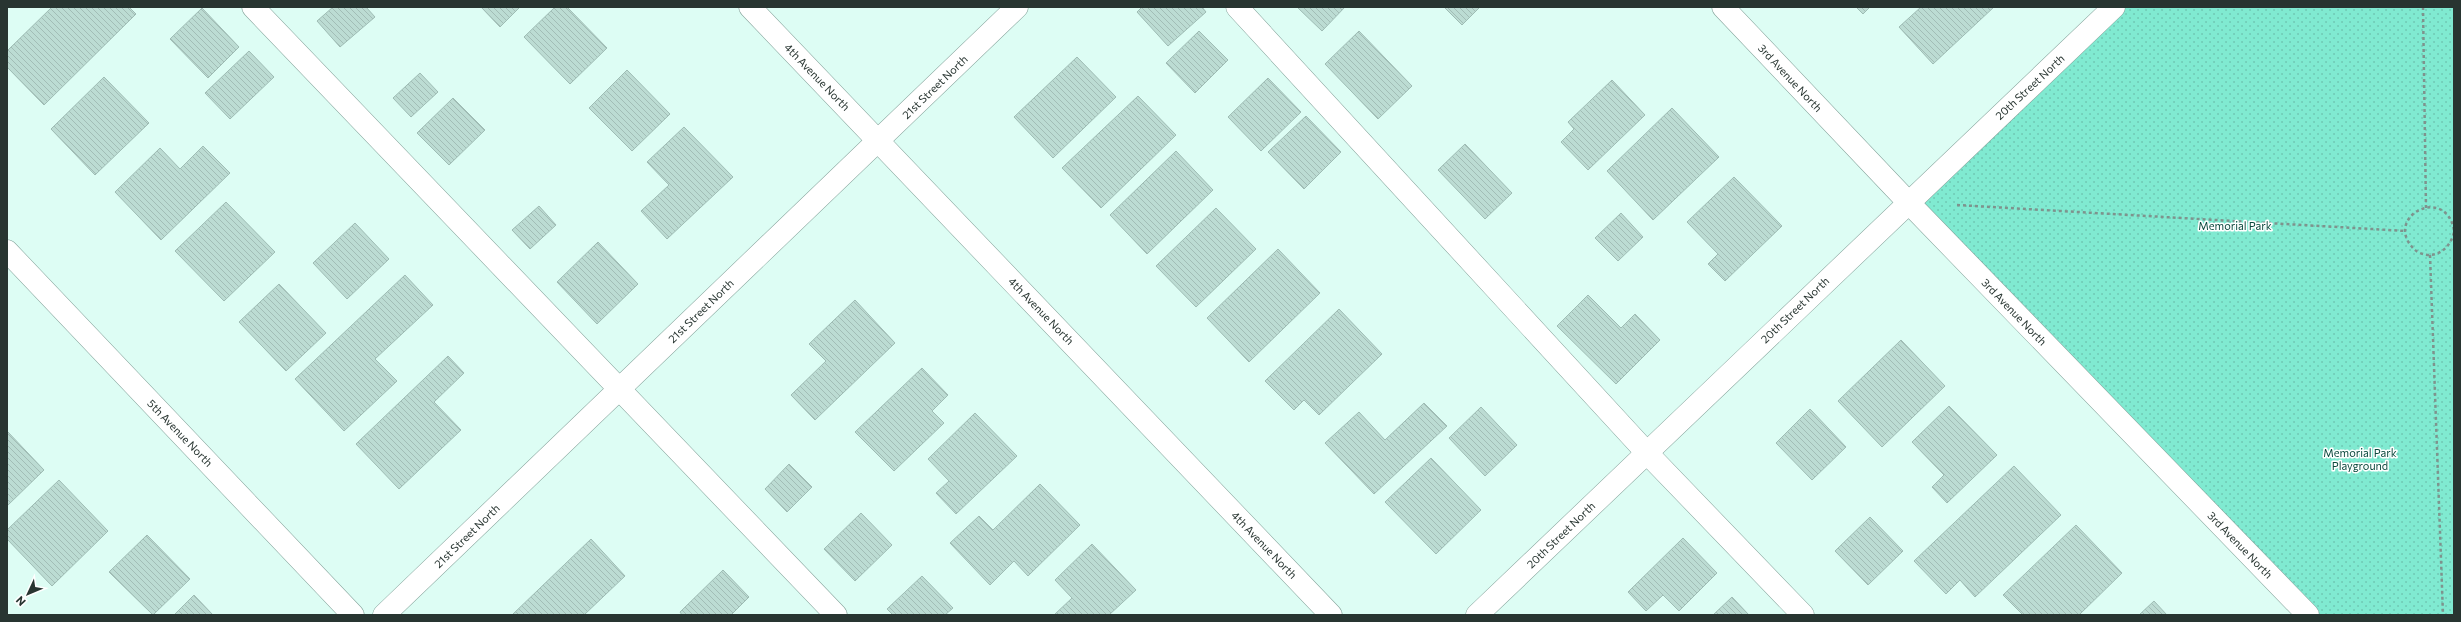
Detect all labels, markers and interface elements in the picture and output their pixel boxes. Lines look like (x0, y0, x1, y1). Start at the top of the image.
street label: 4th Avenue North (782, 40, 853, 113)
street label: 3rd Avenue North (1756, 41, 1825, 114)
street label: 20th Street North (1993, 51, 2067, 122)
street label: 21st Street North (899, 52, 970, 121)
park label: Memorial Park (2198, 219, 2272, 232)
street label: 4th Avenue North (1006, 274, 1077, 347)
street label: 20th Street North (1758, 274, 1831, 345)
street label: 21st Street North (665, 276, 736, 345)
street label: 3rd Avenue North (1979, 276, 2050, 348)
street label: 5th Avenue North (145, 396, 216, 469)
park label: Memorial Park Playground (2323, 446, 2397, 472)
street label: 20th Street North (1524, 499, 1597, 570)
street label: 21st Street North (431, 501, 502, 570)
street label: 4th Avenue North (1229, 508, 1300, 581)
street label: 3rd Avenue North (2205, 509, 2276, 581)
north arrow (8, 574, 48, 614)
text: N (13, 594, 28, 609)

